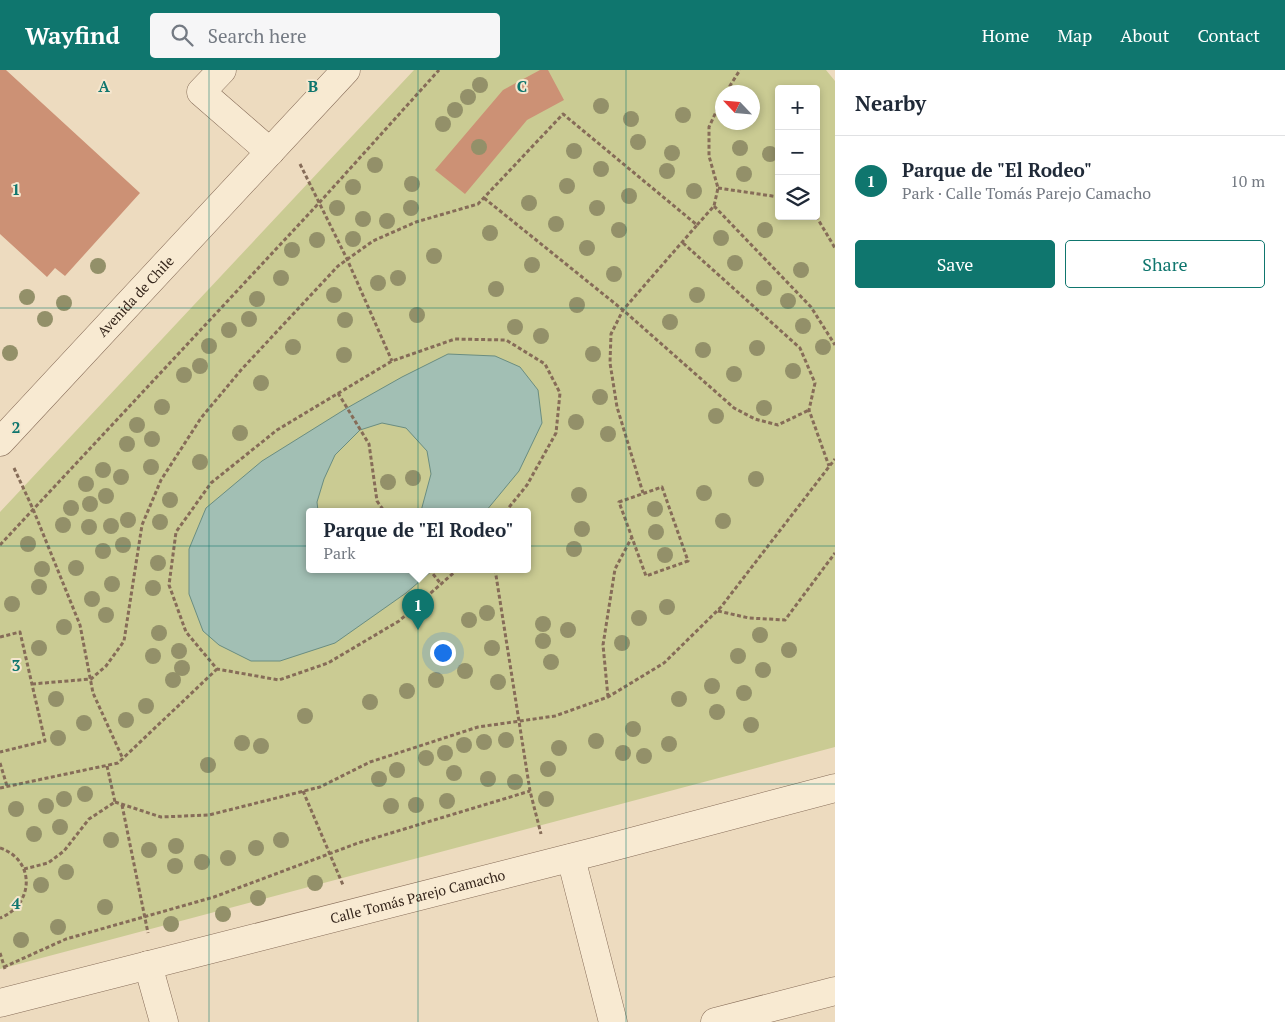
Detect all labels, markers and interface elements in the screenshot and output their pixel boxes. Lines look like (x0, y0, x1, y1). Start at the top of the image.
search box (150, 13, 500, 58)
text: Wayfind (25, 19, 120, 51)
icon: search (168, 21, 196, 49)
text: Search here (208, 23, 307, 48)
text: Home (982, 23, 1029, 47)
text: Map (1057, 23, 1092, 47)
text: About (1120, 23, 1169, 47)
text: Contact (1197, 23, 1260, 47)
text: A (98, 75, 110, 97)
text: B (308, 75, 318, 97)
text: C (517, 75, 527, 97)
north arrow (715, 85, 760, 130)
map controls (775, 85, 820, 220)
button: + (775, 85, 820, 130)
text: Nearby (855, 89, 926, 117)
button: − (775, 130, 820, 175)
text: Parque de "El Rodeo" (902, 157, 1092, 182)
text: 1 (866, 170, 876, 192)
text: 10 m (1230, 170, 1265, 192)
button: layers (775, 175, 820, 220)
text: 1 (11, 178, 21, 200)
text: Park · Calle Tomás Parejo Camacho (902, 182, 1151, 204)
button: Save (855, 240, 1055, 288)
button: Share (1065, 240, 1265, 288)
street label: Avenida de Chile (93, 251, 178, 341)
text: 2 (11, 416, 21, 438)
popup (306, 508, 531, 573)
text: Parque de "El Rodeo" (323, 517, 514, 542)
text: Park (323, 542, 356, 564)
pin: 1 (402, 589, 434, 630)
your location (430, 640, 456, 666)
text: 3 (11, 654, 21, 676)
street label: Calle Tomás Parejo Camacho (328, 865, 507, 928)
text: 4 (11, 892, 21, 914)

